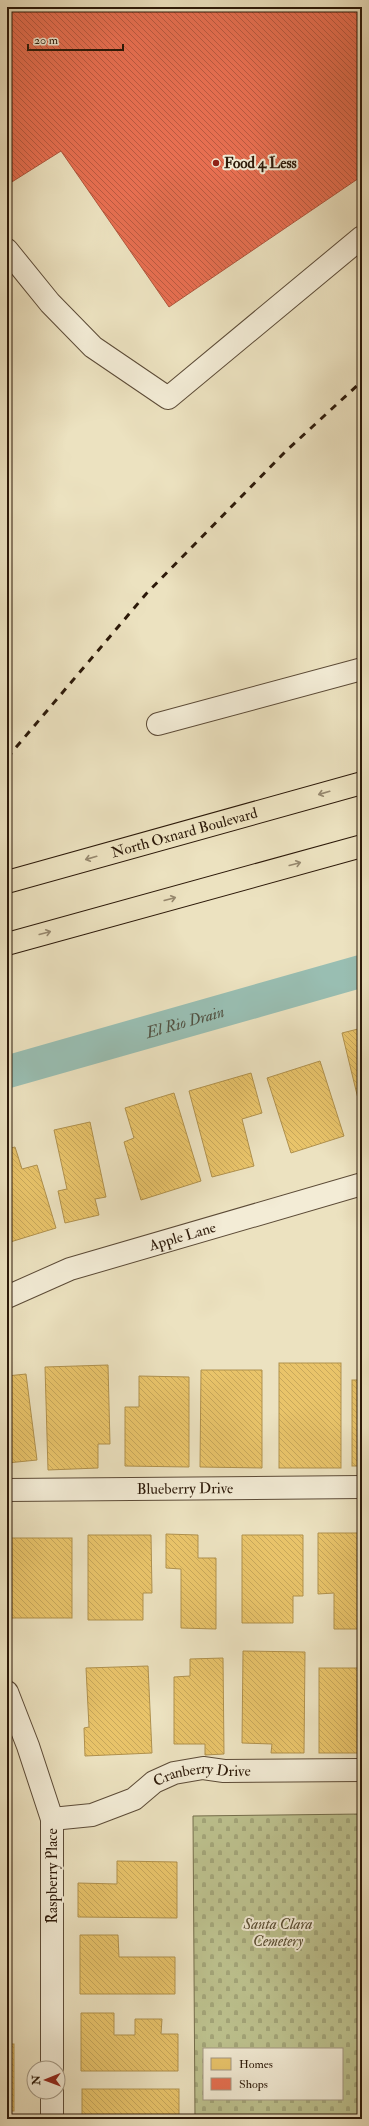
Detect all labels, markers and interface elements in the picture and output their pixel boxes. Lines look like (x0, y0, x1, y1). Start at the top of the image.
scale bar (28, 26, 123, 52)
text: 20 m (34, 33, 59, 48)
place label: Food 4 Less (224, 154, 297, 173)
marker: Food 4 Less (211, 158, 221, 168)
one-way arrow (318, 790, 331, 798)
street label: North Oxnard Boulevard (109, 803, 260, 862)
one-way arrow (85, 855, 98, 862)
one-way arrow (289, 860, 302, 868)
one-way arrow (163, 895, 176, 902)
one-way arrow (38, 929, 51, 936)
water label: El Rio Drain (143, 1002, 227, 1043)
street label: Apple Lane (146, 1218, 218, 1256)
street label: Blueberry Drive (137, 1479, 233, 1499)
street label: Cranberry Drive (150, 1759, 251, 1791)
street label: Raspberry Place (43, 1828, 63, 1924)
park label: Santa Clara Cemetery (242, 1915, 313, 1951)
legend (203, 2048, 343, 2100)
text: Homes (239, 2057, 273, 2072)
north arrow (26, 2060, 66, 2100)
text: N (30, 2074, 43, 2086)
text: Shops (239, 2077, 268, 2092)

